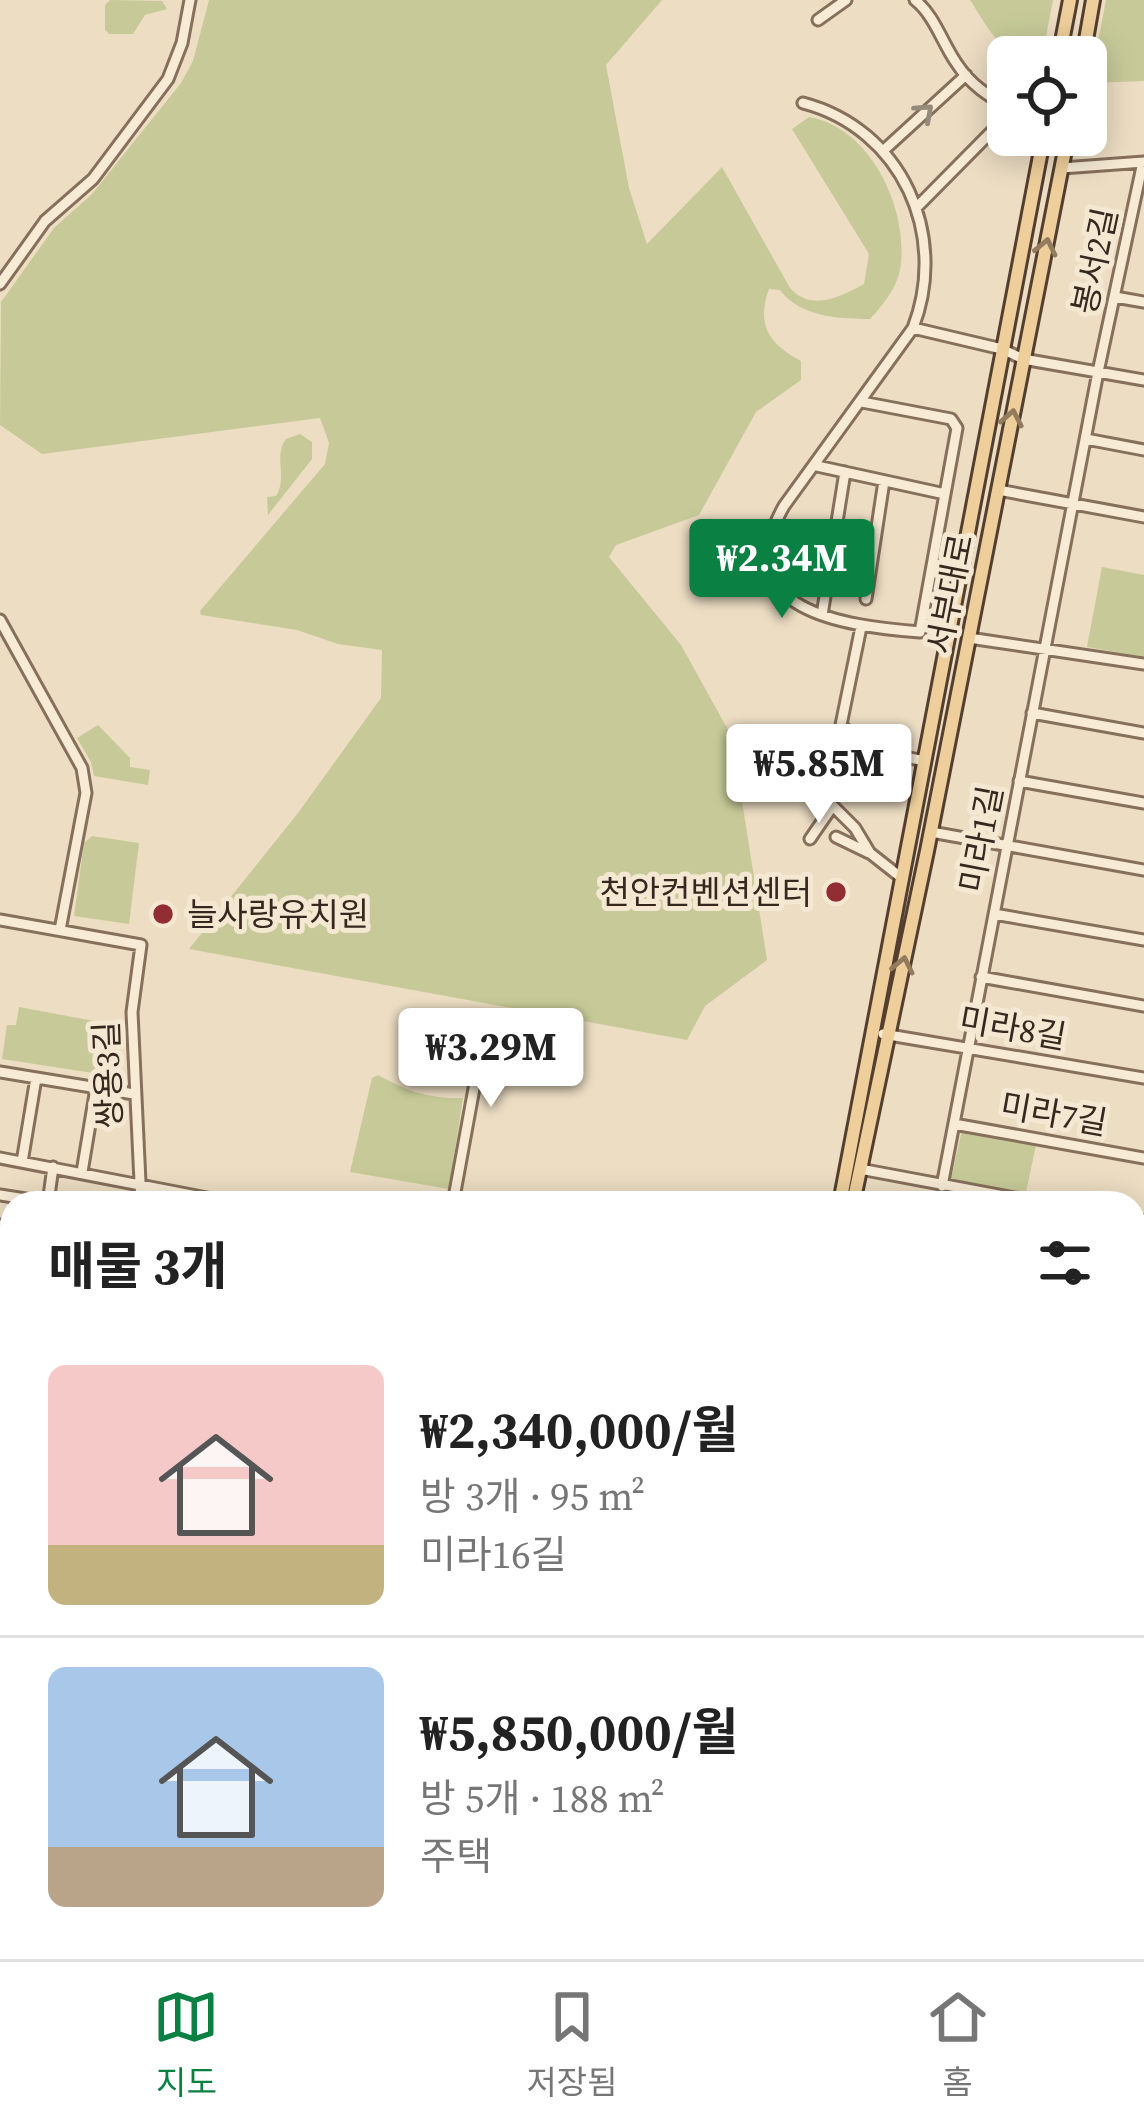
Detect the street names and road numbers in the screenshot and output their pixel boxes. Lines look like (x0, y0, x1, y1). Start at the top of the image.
street label: 봉서2길 (1062, 204, 1128, 318)
street label: 서부대로 (916, 530, 984, 658)
street label: 미라1길 (949, 782, 1013, 896)
street label: 미라8길 (956, 997, 1070, 1059)
street label: 쌍용3길 (84, 1020, 132, 1130)
street label: 미라7길 (997, 1083, 1111, 1145)

